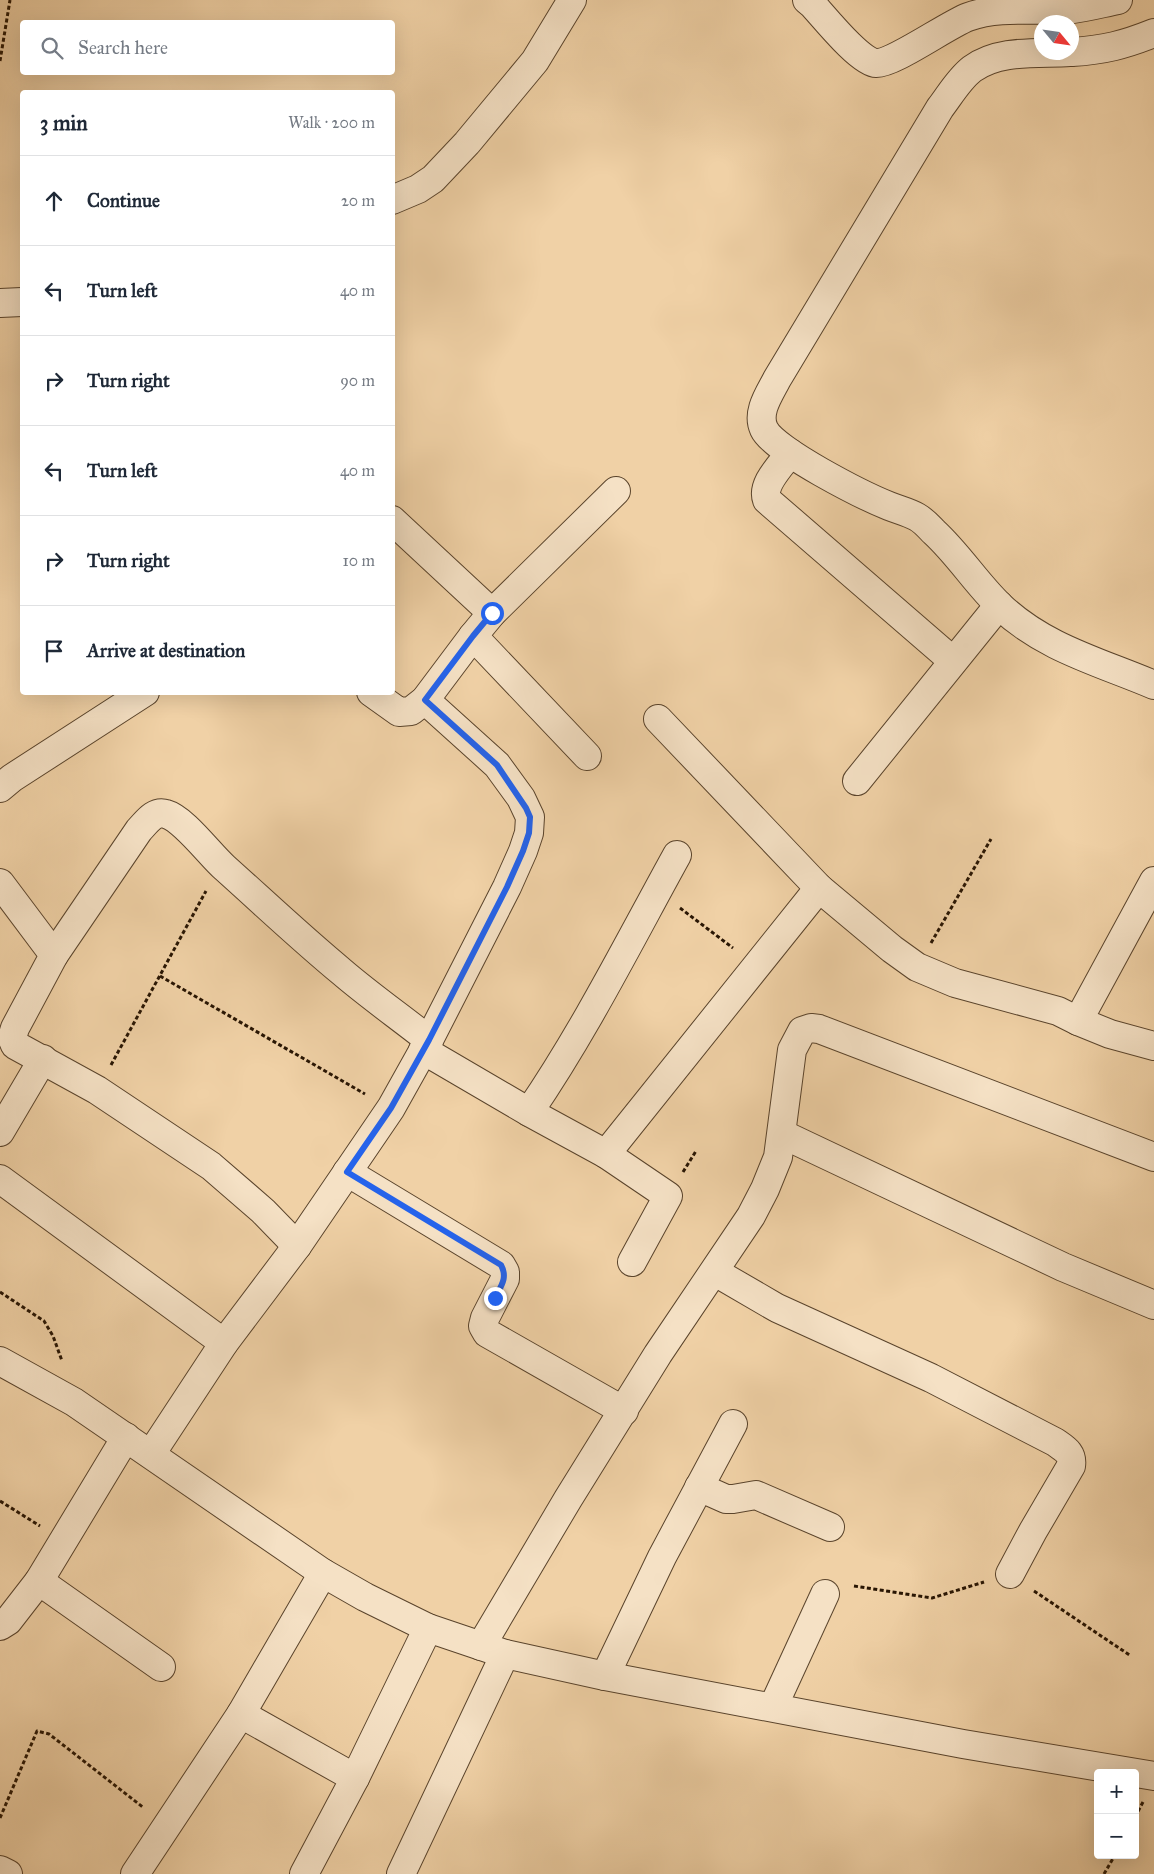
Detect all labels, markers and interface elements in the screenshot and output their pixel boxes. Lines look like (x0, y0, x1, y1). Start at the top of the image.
north arrow (1034, 15, 1079, 60)
search box (20, 20, 395, 75)
icon: search (38, 34, 66, 62)
text: Search here (78, 36, 168, 59)
text: 3 min (40, 110, 88, 136)
text: Walk · 200 m (288, 113, 375, 132)
icon: ahead (40, 187, 68, 215)
text: Continue (87, 189, 160, 212)
text: 20 m (341, 191, 375, 210)
icon: left (40, 277, 68, 305)
text: Turn left (87, 279, 157, 302)
text: 40 m (340, 281, 375, 300)
icon: right (40, 367, 68, 395)
text: Turn right (87, 369, 170, 392)
text: 90 m (340, 371, 375, 390)
icon: left (40, 457, 68, 485)
text: Turn left (87, 459, 157, 482)
text: 40 m (340, 461, 375, 480)
icon: right (40, 547, 68, 575)
text: Turn right (87, 549, 170, 572)
text: 10 m (343, 551, 375, 570)
route start (481, 602, 504, 625)
icon: arrive (40, 637, 68, 665)
text: Arrive at destination (87, 639, 245, 662)
route end (484, 1287, 507, 1310)
map controls (1094, 1769, 1139, 1859)
button: + (1094, 1769, 1139, 1814)
button: − (1094, 1814, 1139, 1859)

